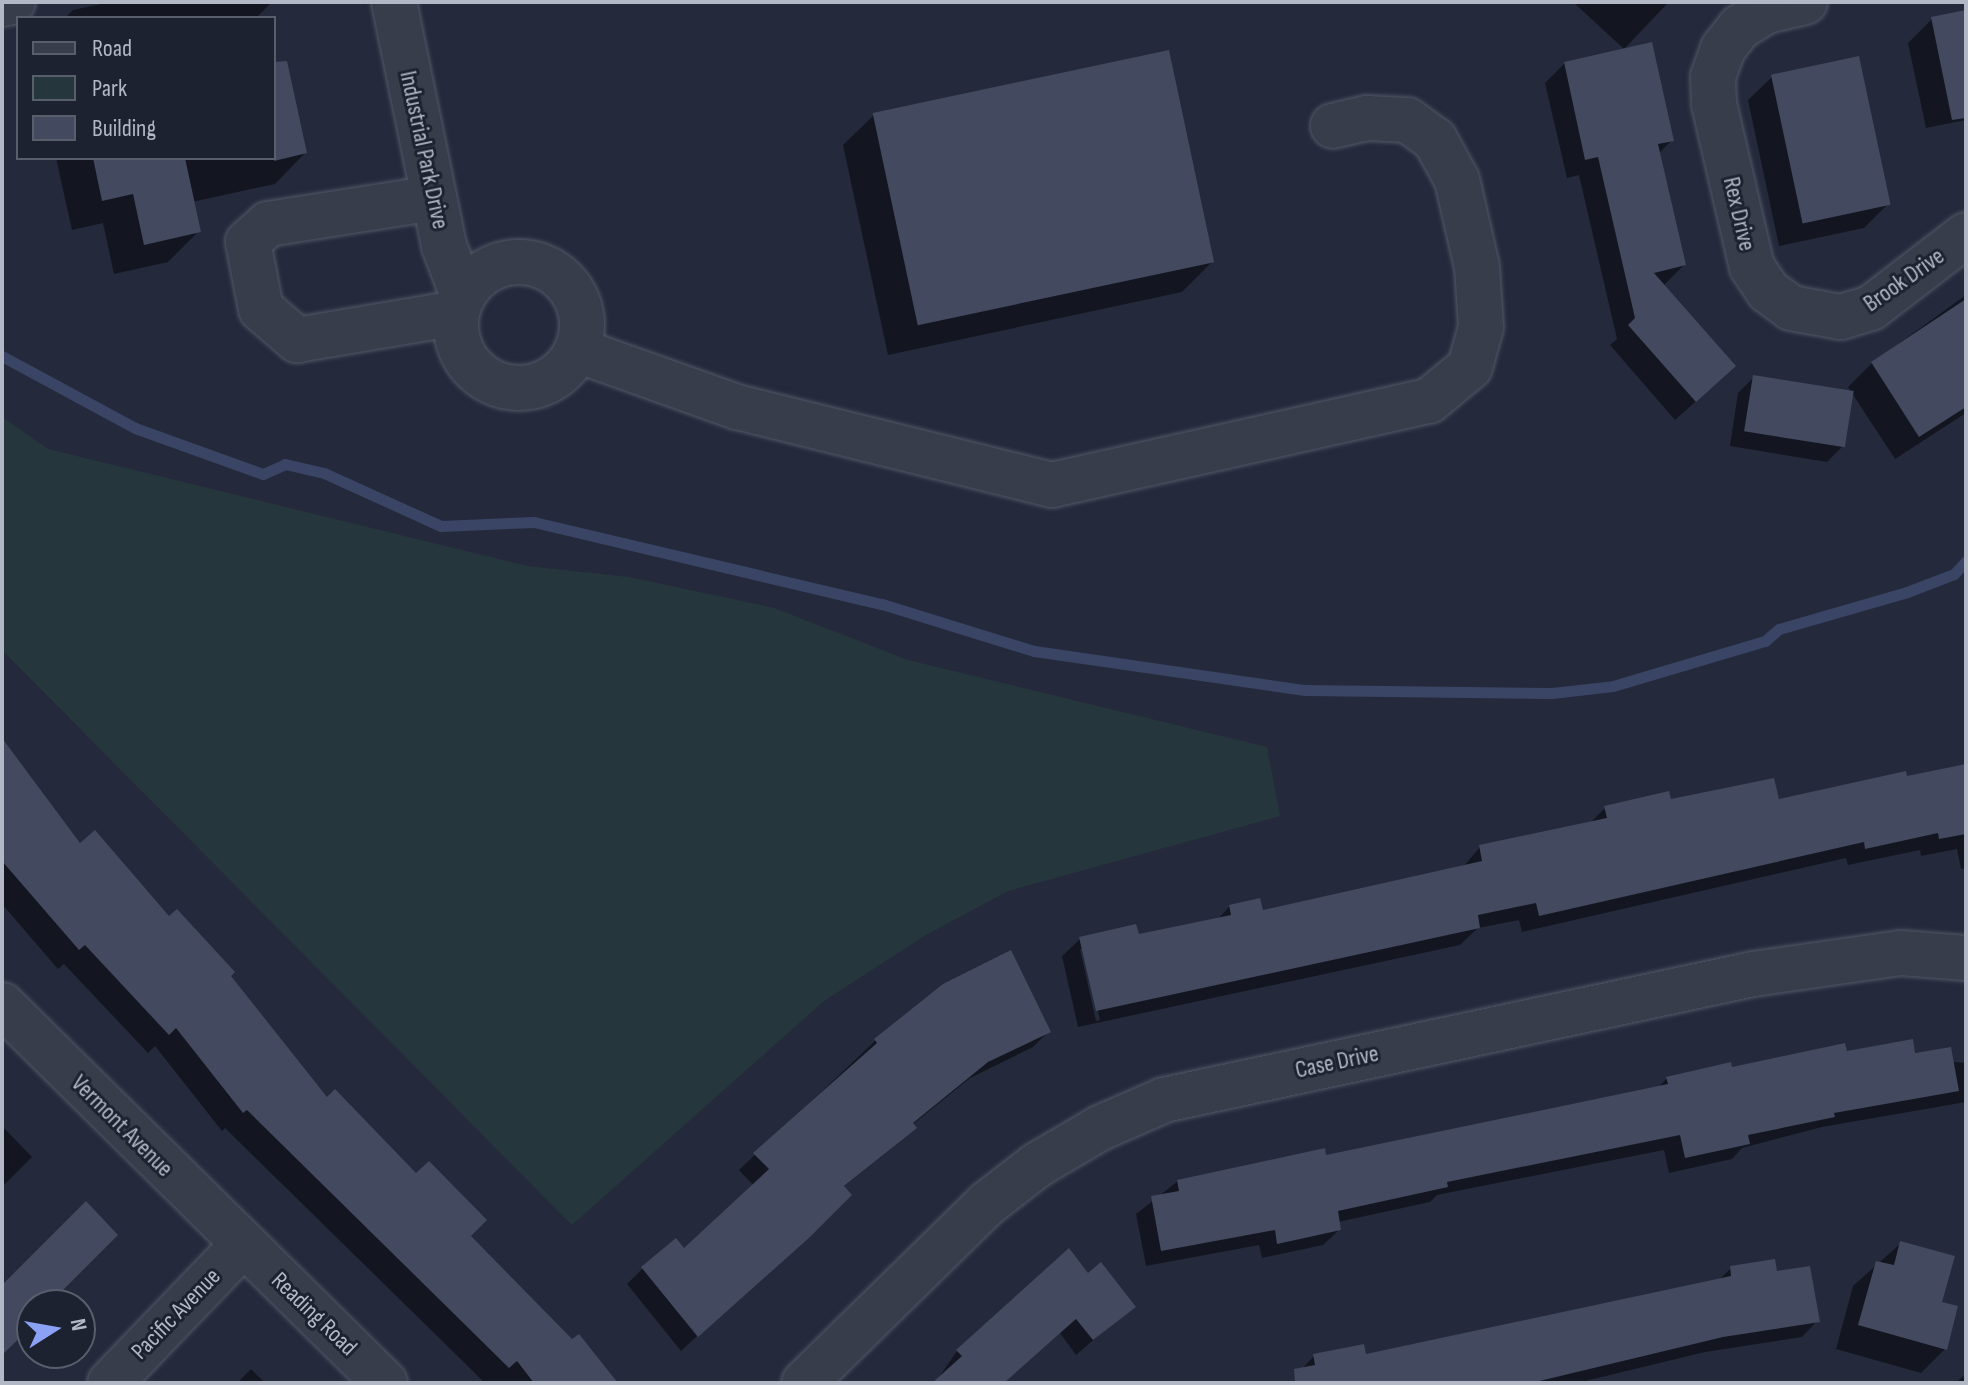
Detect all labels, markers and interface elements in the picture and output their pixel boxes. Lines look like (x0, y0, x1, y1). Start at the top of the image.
legend (16, 16, 276, 160)
text: Road (92, 34, 132, 63)
street label: Industrial Park Drive (393, 68, 455, 232)
text: Park (92, 74, 127, 103)
text: Building (92, 114, 156, 143)
street label: Rex Drive (1717, 174, 1761, 254)
street label: Brook Drive (1858, 242, 1950, 318)
street label: Case Drive (1293, 1039, 1381, 1085)
street label: Vermont Avenue (65, 1069, 179, 1183)
street label: Pacific Avenue (125, 1262, 227, 1366)
street label: Reading Road (265, 1266, 363, 1362)
north arrow (16, 1289, 96, 1369)
text: N (64, 1316, 92, 1333)

